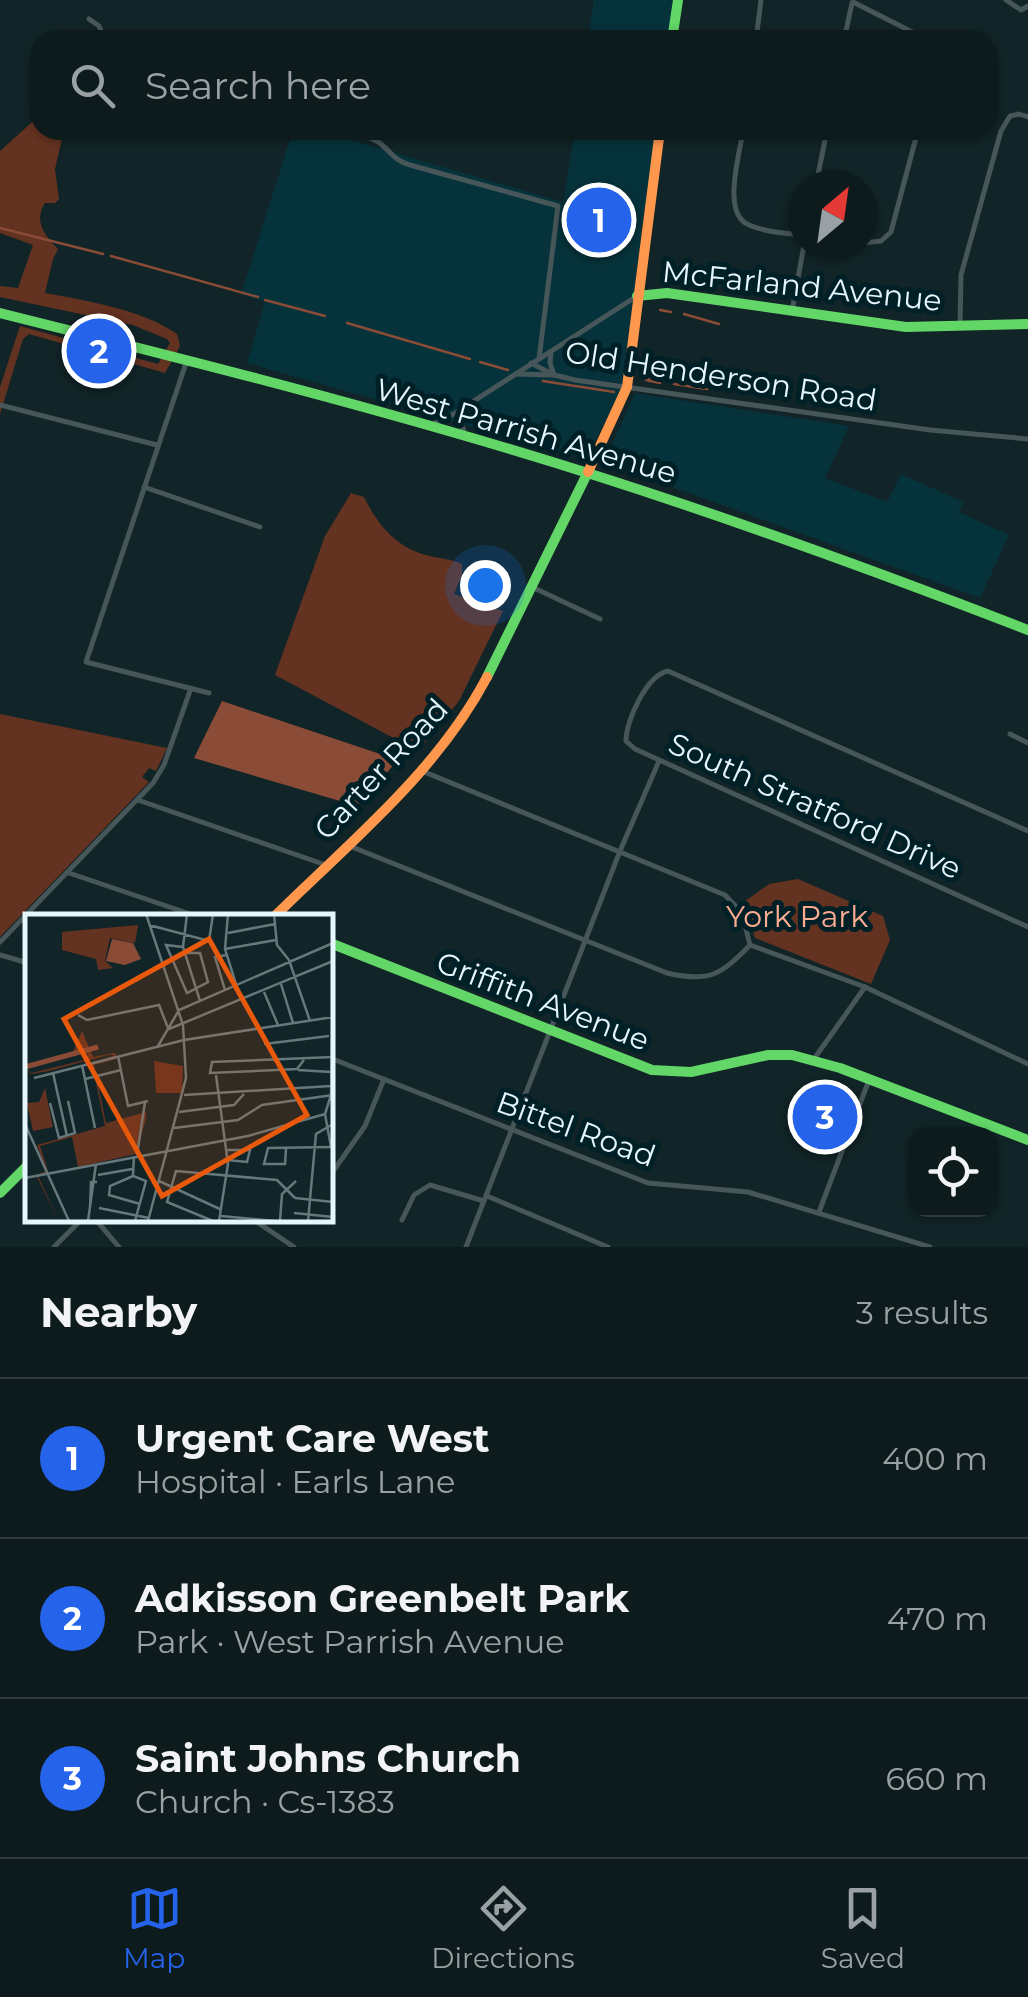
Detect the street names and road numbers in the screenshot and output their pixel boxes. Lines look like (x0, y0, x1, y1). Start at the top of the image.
street label: McFarland Avenue (660, 253, 944, 319)
street label: Old Henderson Road (563, 333, 879, 419)
street label: West Parrish Avenue (371, 370, 681, 492)
street label: Carter Road (306, 691, 456, 847)
street label: South Stratford Drive (663, 725, 967, 887)
street label: Griffith Avenue (431, 943, 655, 1059)
street label: Bittel Road (492, 1083, 660, 1175)

